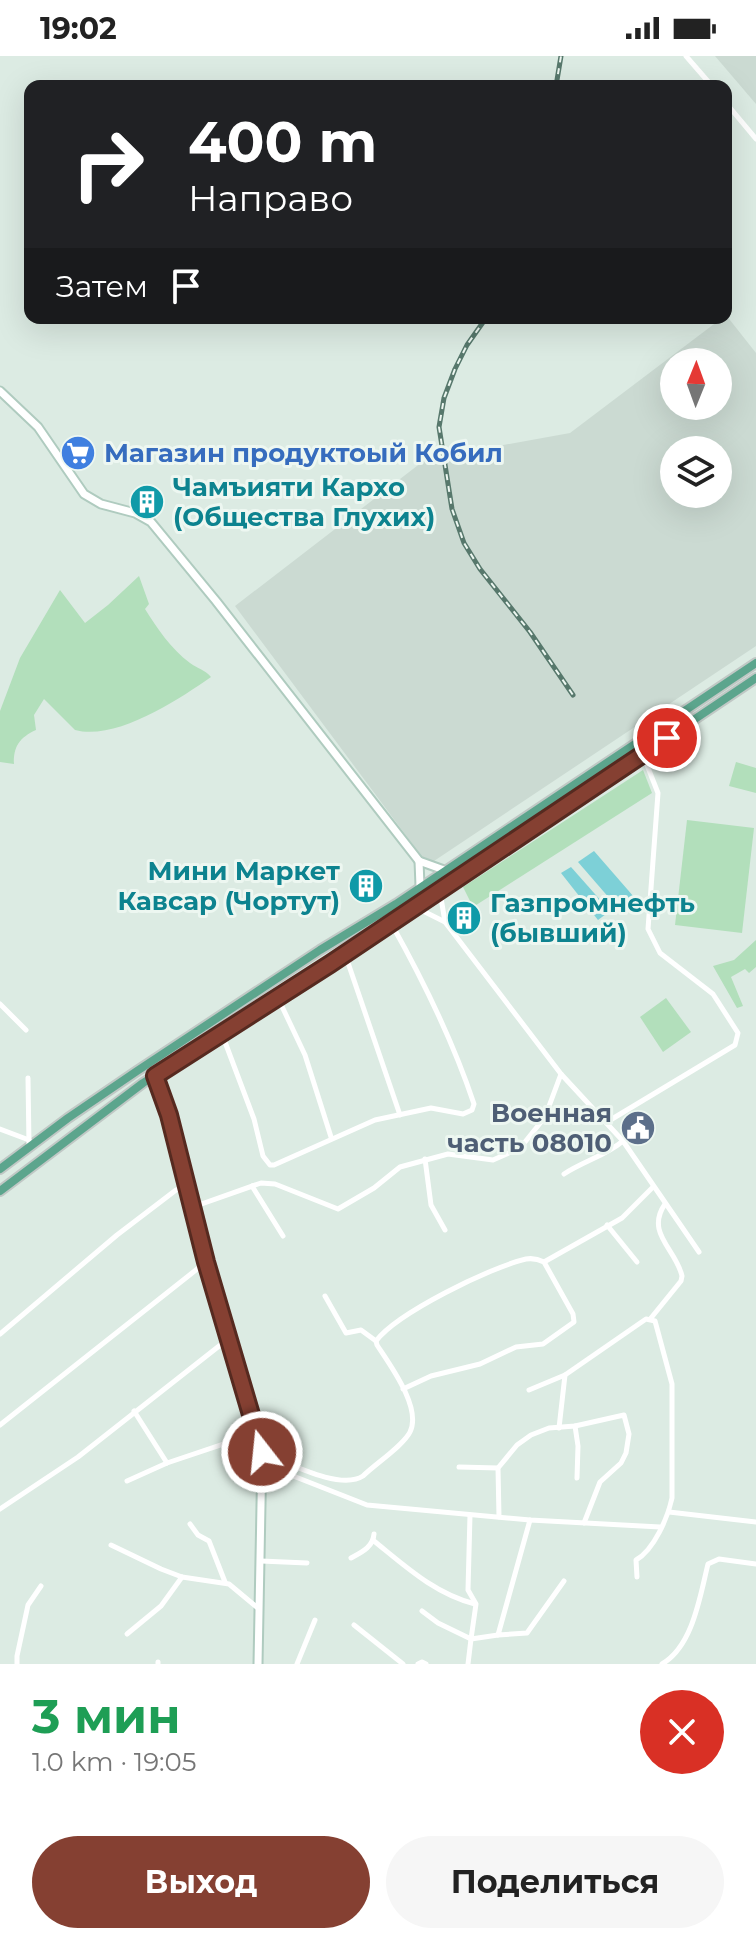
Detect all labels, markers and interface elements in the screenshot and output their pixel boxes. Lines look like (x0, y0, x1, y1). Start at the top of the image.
text: 19:02 (40, 10, 117, 47)
text: 400 m (188, 108, 377, 176)
icon: right (56, 112, 160, 216)
text: Направо (188, 176, 353, 220)
icon: arrive (164, 264, 208, 308)
text: Затем (56, 268, 148, 305)
north arrow (660, 348, 732, 420)
map controls (660, 348, 732, 508)
supermarket icon: Магазин продуктоый Кобил (59, 434, 97, 472)
button: layers (660, 436, 732, 508)
place label: Магазин продуктоый Кобил (104, 437, 503, 469)
place label: Чамъияти Кархо (Общества Глухих) (173, 471, 435, 533)
building icon: Чамъияти Кархо (Общества Глухих) (128, 483, 166, 521)
pin (633, 704, 701, 772)
icon: arrive (645, 716, 689, 760)
place label: Мини Маркет Кавсар (Чортут) (117, 855, 340, 917)
building icon: Мини Маркет Кавсар (Чортут) (347, 867, 385, 905)
place label: Газпромнефть (бывший) (490, 887, 695, 949)
building icon: Газпромнефть (бывший) (445, 899, 483, 937)
place label: Военная часть 08010 (447, 1097, 612, 1159)
public building icon: Военная часть 08010 (619, 1109, 657, 1147)
position arrow (220, 1410, 304, 1494)
text: 3 мин (32, 1687, 181, 1745)
button: close (640, 1690, 724, 1774)
text: 1.0 km · 19:05 (32, 1746, 196, 1778)
button: Выход (32, 1836, 370, 1928)
button: Поделиться (386, 1836, 724, 1928)

